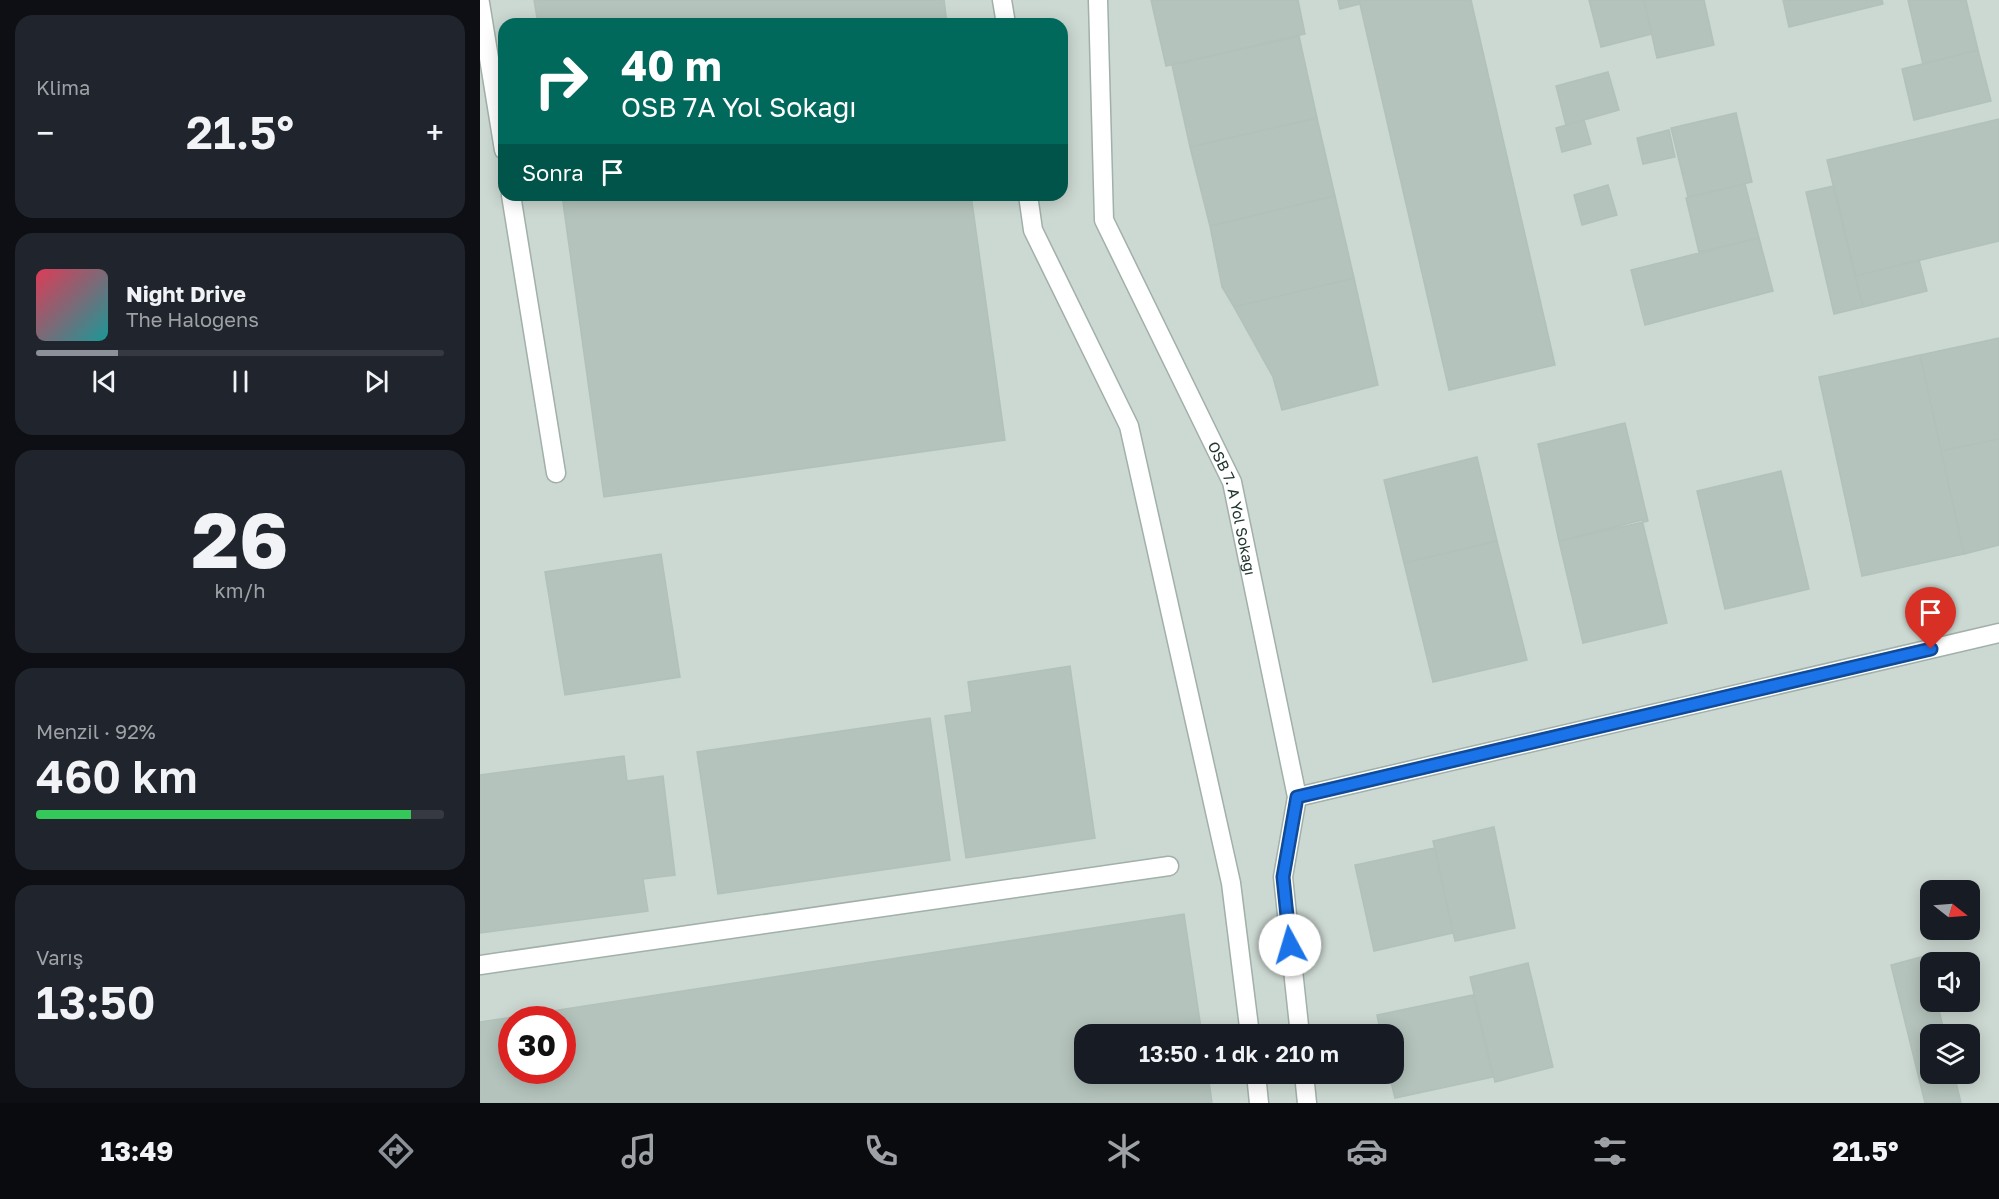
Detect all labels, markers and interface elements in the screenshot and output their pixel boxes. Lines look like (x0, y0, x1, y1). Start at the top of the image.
text: 40 m (621, 40, 722, 90)
icon: right (522, 42, 600, 120)
text: Klima (36, 75, 90, 99)
text: OSB 7A Yol Sokağı (621, 91, 857, 123)
text: 21.5° (186, 105, 294, 159)
text: − (36, 113, 54, 152)
text: + (426, 113, 444, 152)
icon: arrive (596, 156, 629, 189)
text: Sonra (522, 159, 584, 186)
text: Night Drive (126, 280, 246, 307)
text: The Halogens (126, 307, 259, 331)
icon: previous (88, 365, 121, 398)
icon: pause (224, 365, 257, 398)
icon: next (360, 365, 393, 398)
street label: OSB 7. A Yol Sokağı (1204, 438, 1260, 577)
text: 26 (191, 492, 289, 585)
text: km/h (215, 578, 265, 602)
pin (1905, 587, 1956, 649)
icon: arrive (1914, 596, 1947, 629)
text: Menzil · 92% (36, 719, 156, 743)
text: 460 km (36, 749, 198, 803)
north arrow (1920, 880, 1980, 940)
map controls (1920, 880, 1980, 1084)
position arrow (1258, 913, 1322, 977)
text: Varış (36, 945, 83, 969)
button: sound (1920, 952, 1980, 1012)
text: 13:50 (36, 975, 156, 1029)
speed limit sign: 30 (498, 1006, 576, 1084)
button: layers (1920, 1024, 1980, 1084)
text: 13:50 · 1 dk · 210 m (1139, 1040, 1339, 1067)
icon: directions (375, 1130, 417, 1172)
icon: music (618, 1130, 660, 1172)
icon: phone (860, 1130, 902, 1172)
icon: climate (1103, 1130, 1145, 1172)
icon: car (1346, 1130, 1388, 1172)
icon: filters (1589, 1130, 1631, 1172)
text: 13:49 (100, 1135, 174, 1167)
text: 21.5° (1832, 1135, 1898, 1167)

